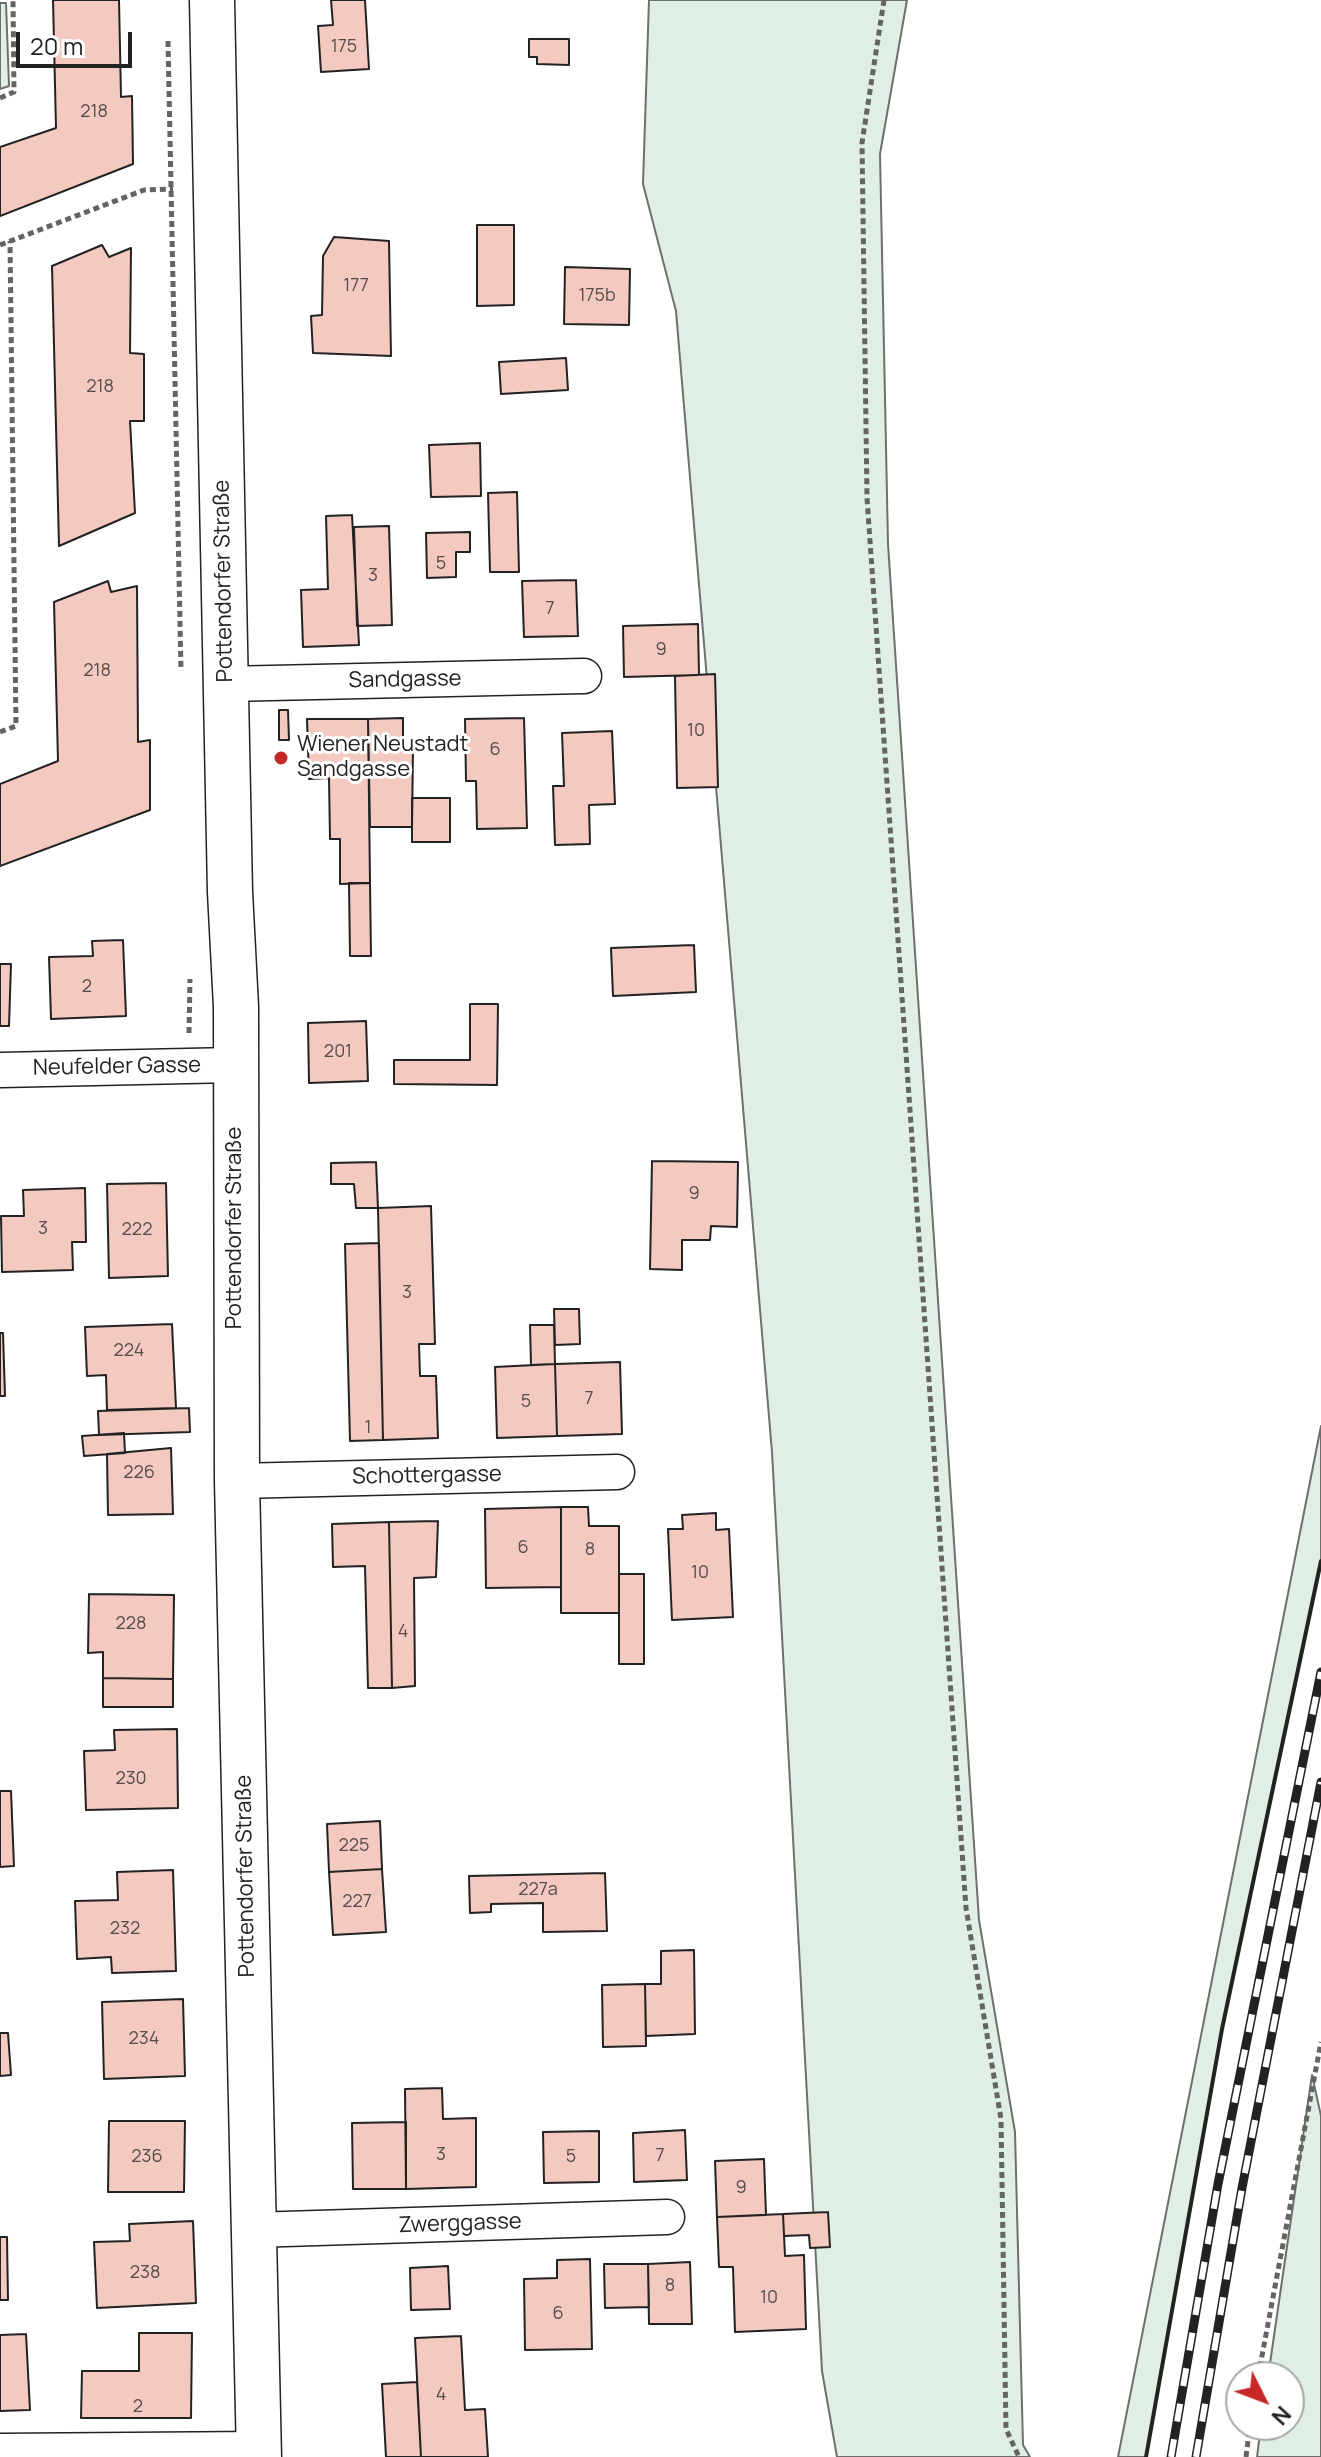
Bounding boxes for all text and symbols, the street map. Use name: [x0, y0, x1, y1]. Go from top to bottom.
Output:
scale bar: [20, 16, 136, 66]
text: 20 m: [30, 29, 83, 62]
house number: 175: [331, 36, 357, 58]
house number: 218: [80, 101, 108, 123]
house number: 177: [343, 275, 369, 297]
house number: 175b: [578, 285, 616, 307]
house number: 218: [86, 376, 114, 398]
street label: Pottendorfer Straße: [209, 479, 239, 683]
house number: 5: [436, 553, 446, 575]
house number: 3: [368, 565, 378, 587]
house number: 7: [545, 598, 555, 620]
house number: 9: [655, 639, 667, 661]
house number: 218: [83, 660, 111, 682]
street label: Sandgasse: [348, 666, 462, 694]
house number: 10: [687, 720, 705, 742]
place label: Wiener Neustadt Sandgasse: [297, 732, 468, 784]
house number: 6: [489, 739, 501, 761]
marker: Wiener Neustadt Sandgasse: [272, 749, 290, 767]
house number: 2: [82, 976, 92, 998]
house number: 201: [324, 1041, 352, 1063]
street label: Neufelder Gasse: [33, 1052, 201, 1082]
street label: Pottendorfer Straße: [222, 1127, 248, 1329]
house number: 9: [688, 1183, 700, 1205]
house number: 3: [38, 1218, 48, 1240]
house number: 222: [122, 1219, 152, 1241]
house number: 3: [402, 1282, 412, 1304]
house number: 224: [114, 1340, 144, 1362]
house number: 7: [584, 1388, 594, 1410]
house number: 5: [521, 1391, 531, 1413]
house number: 1: [364, 1417, 372, 1439]
street label: Schottergasse: [352, 1461, 502, 1491]
house number: 226: [123, 1462, 155, 1484]
house number: 6: [517, 1537, 529, 1559]
house number: 8: [585, 1539, 595, 1561]
house number: 10: [691, 1562, 709, 1584]
house number: 228: [116, 1613, 146, 1635]
house number: 4: [398, 1621, 408, 1643]
house number: 230: [115, 1768, 147, 1790]
street label: Pottendorfer Straße: [231, 1774, 261, 1978]
house number: 225: [339, 1835, 369, 1857]
house number: 227a: [518, 1879, 558, 1901]
house number: 227: [342, 1891, 372, 1913]
house number: 232: [110, 1918, 140, 1940]
house number: 234: [129, 2028, 159, 2050]
house number: 3: [436, 2144, 446, 2166]
house number: 7: [655, 2145, 665, 2167]
house number: 236: [131, 2146, 163, 2168]
house number: 5: [566, 2146, 576, 2168]
house number: 9: [735, 2177, 747, 2199]
street label: Zwerggasse: [398, 2209, 522, 2239]
house number: 238: [130, 2262, 160, 2284]
house number: 8: [665, 2275, 675, 2297]
house number: 10: [760, 2287, 778, 2309]
house number: 6: [552, 2303, 564, 2325]
north arrow: [1225, 2361, 1305, 2441]
house number: 4: [436, 2384, 446, 2406]
house number: 2: [133, 2396, 143, 2418]
text: N: [1265, 2400, 1298, 2432]

